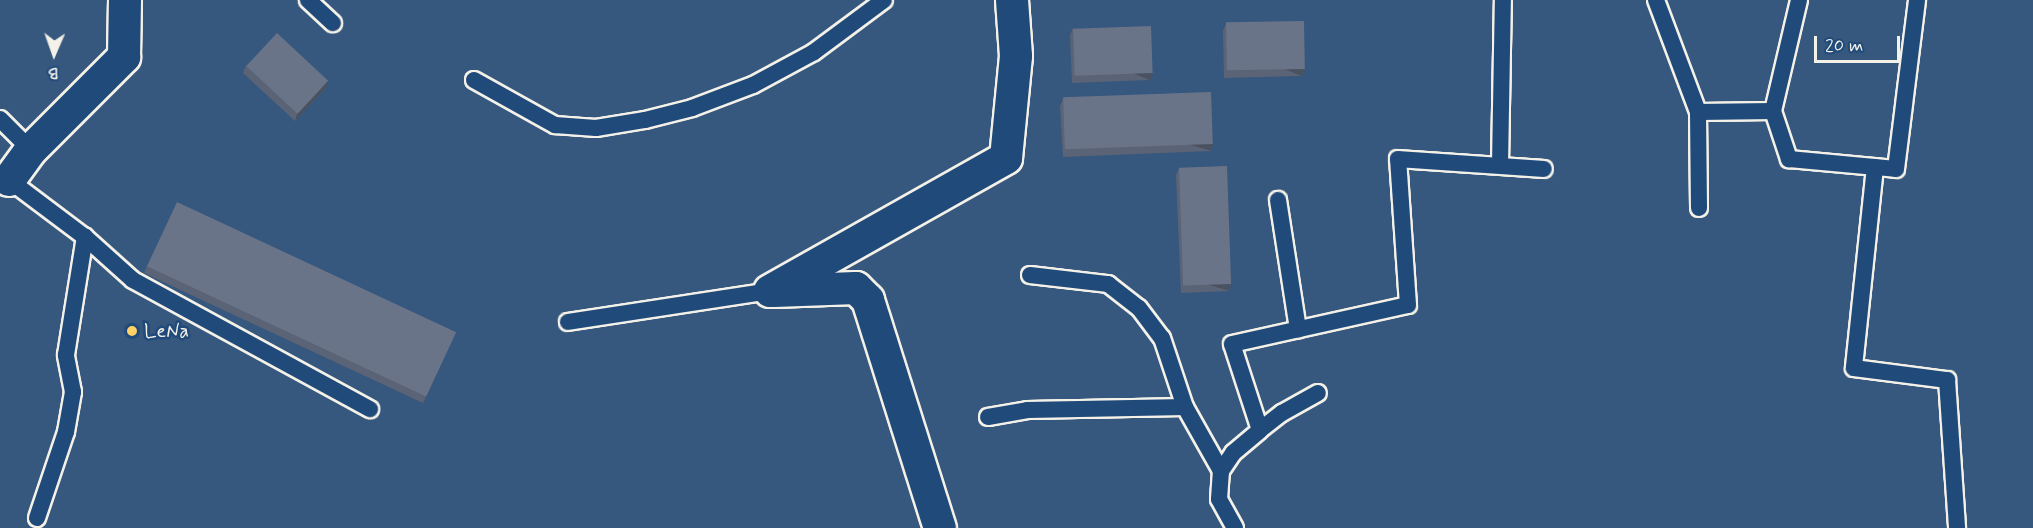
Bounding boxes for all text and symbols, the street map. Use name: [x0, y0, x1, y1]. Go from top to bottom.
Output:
north arrow: [24, 24, 84, 84]
scale bar: [1817, 24, 1902, 62]
text: 20 m: [1825, 34, 1863, 58]
text: B: [48, 62, 59, 83]
place label: LeNa: [144, 319, 189, 343]
marker: LeNa: [125, 324, 139, 338]

